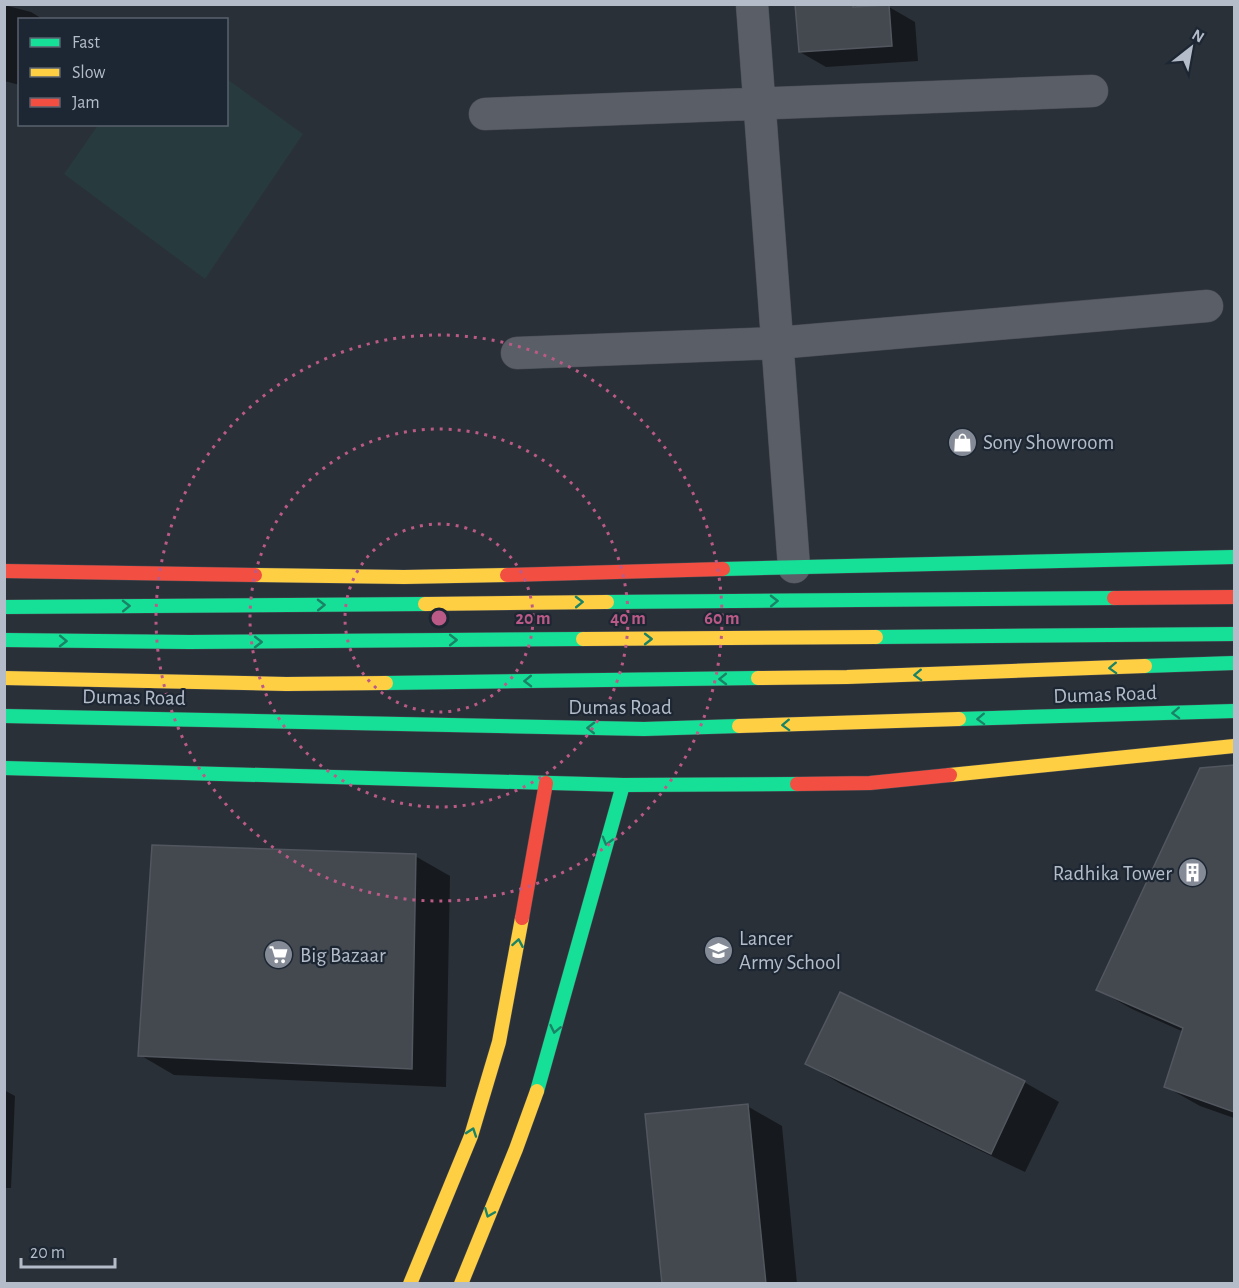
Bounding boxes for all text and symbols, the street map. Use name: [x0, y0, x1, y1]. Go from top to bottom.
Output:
legend: [18, 18, 228, 126]
north arrow: [1161, 18, 1221, 78]
text: N: [1189, 26, 1207, 46]
text: Fast: [72, 34, 100, 52]
text: Slow: [72, 64, 105, 82]
text: Jam: [72, 94, 100, 112]
shop icon: Sony Showroom: [946, 426, 978, 458]
place label: Sony Showroom: [983, 432, 1114, 453]
one-way arrow: [769, 595, 778, 607]
one-way arrow: [574, 596, 583, 609]
one-way arrow: [316, 599, 325, 611]
one-way arrow: [121, 600, 130, 613]
centre of rings: [429, 608, 449, 628]
text: 20 m: [515, 610, 551, 628]
text: 40 m: [610, 610, 646, 628]
text: 60 m: [704, 610, 740, 628]
one-way arrow: [643, 633, 652, 645]
one-way arrow: [448, 634, 457, 646]
one-way arrow: [58, 635, 67, 647]
one-way arrow: [253, 636, 262, 648]
one-way arrow: [1109, 661, 1118, 674]
one-way arrow: [914, 668, 923, 681]
one-way arrow: [719, 673, 728, 685]
one-way arrow: [524, 675, 533, 687]
street label: Dumas Road: [1053, 682, 1157, 707]
street label: Dumas Road: [82, 686, 186, 709]
street label: Dumas Road: [568, 697, 672, 718]
one-way arrow: [1172, 706, 1181, 719]
one-way arrow: [977, 712, 986, 725]
one-way arrow: [782, 718, 791, 731]
one-way arrow: [587, 722, 596, 734]
one-way arrow: [602, 836, 614, 846]
building icon: Radhika Tower: [1177, 857, 1209, 889]
place label: Radhika Tower: [1053, 863, 1172, 884]
place label: Lancer Army School: [739, 928, 841, 973]
school or university icon: Lancer Army School: [702, 934, 734, 966]
one-way arrow: [511, 938, 524, 948]
supermarket icon: Big Bazaar: [263, 939, 295, 971]
place label: Big Bazaar: [300, 945, 386, 966]
one-way arrow: [549, 1024, 562, 1034]
one-way arrow: [465, 1127, 477, 1138]
one-way arrow: [484, 1206, 496, 1217]
scale bar: [21, 1231, 116, 1269]
text: 20 m: [30, 1244, 65, 1262]

